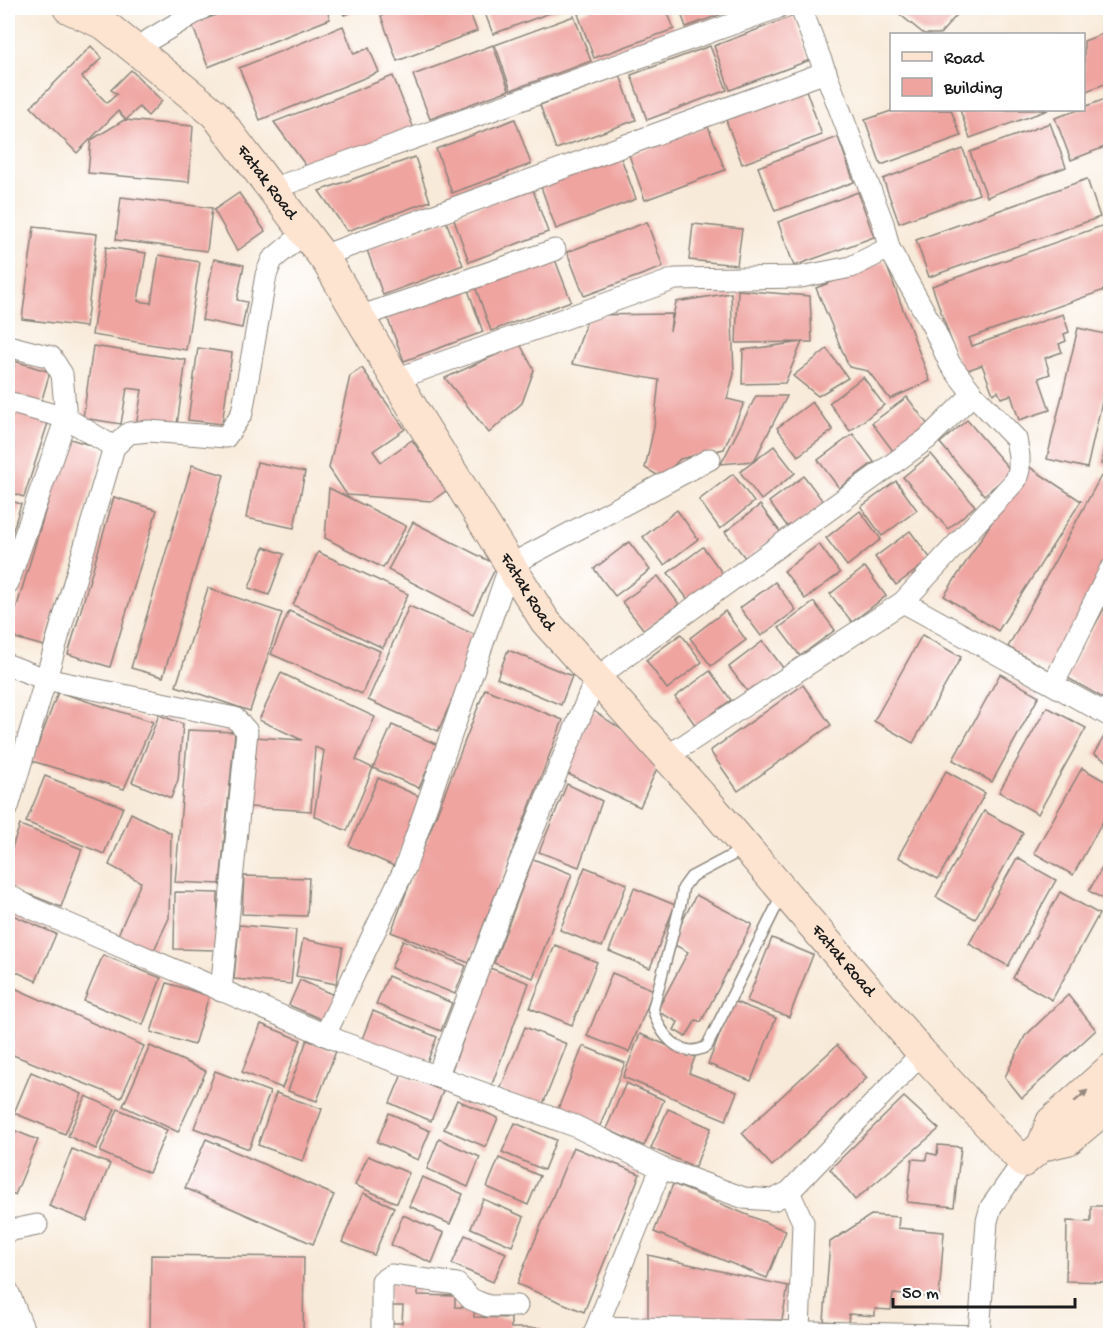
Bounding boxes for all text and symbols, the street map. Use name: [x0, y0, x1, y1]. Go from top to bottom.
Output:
legend: [890, 33, 1085, 111]
text: Road: [944, 49, 985, 70]
text: Building: [943, 79, 1003, 100]
street label: Fatak Road: [231, 140, 303, 225]
street label: Fatak Road: [494, 548, 561, 637]
street label: Fatak Road: [806, 920, 881, 1002]
one-way arrow: [1073, 1089, 1088, 1103]
scale bar: [893, 1271, 1074, 1309]
text: 50 m: [902, 1284, 939, 1305]

